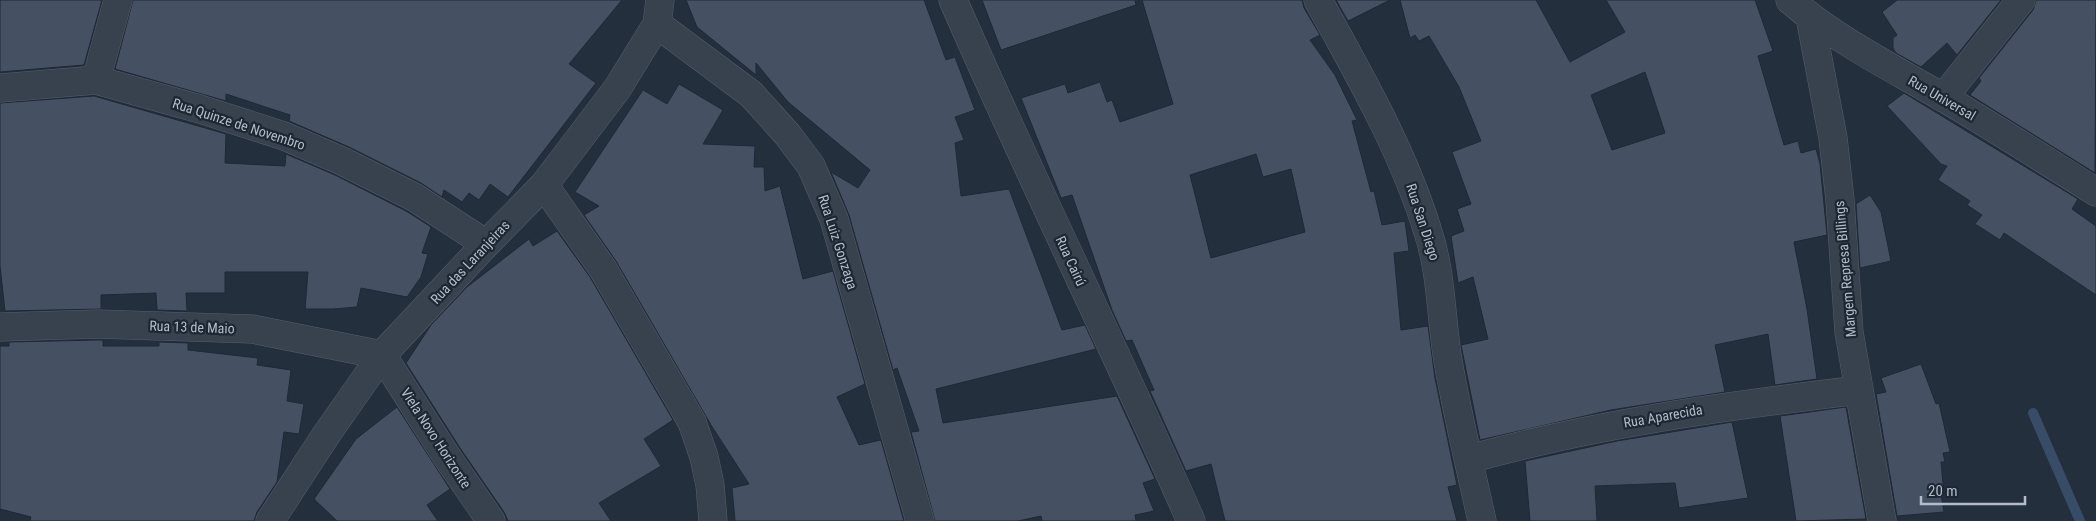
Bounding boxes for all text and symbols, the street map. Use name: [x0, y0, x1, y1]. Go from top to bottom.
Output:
street label: Rua Universal: [1906, 72, 1978, 124]
street label: Rua Quinze de Novembro: [171, 95, 307, 153]
street label: Rua San Diego: [1403, 182, 1443, 262]
street label: Rua Luiz Gonzaga: [815, 193, 861, 291]
street label: Margem Represa Billings: [1831, 200, 1859, 338]
street label: Rua das Laranjeiras: [427, 217, 513, 307]
street label: Rua Cairú: [1053, 234, 1089, 288]
street label: Rua 13 de Maio: [149, 318, 235, 336]
street label: Viela Novo Horizonte: [398, 385, 475, 491]
street label: Rua Aparecida: [1622, 401, 1704, 431]
scale bar: [1921, 474, 2025, 506]
text: 20 m: [1928, 482, 1958, 500]

